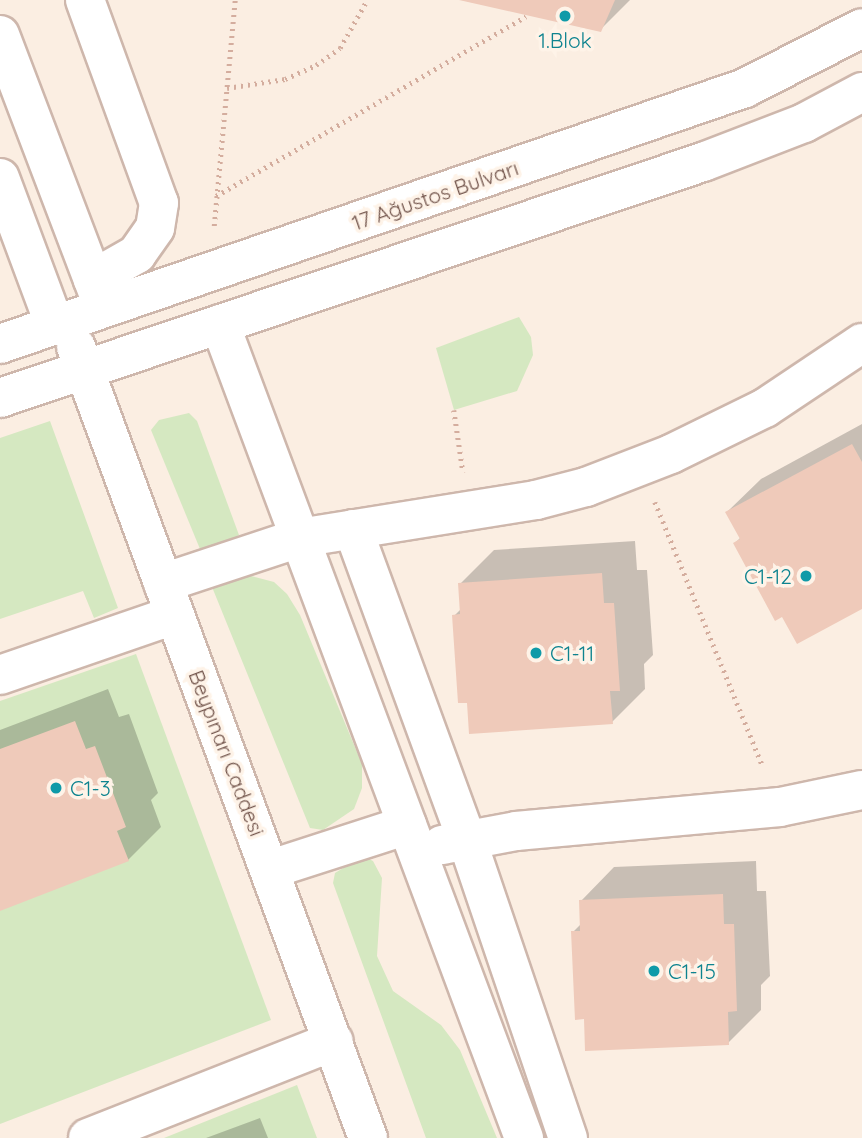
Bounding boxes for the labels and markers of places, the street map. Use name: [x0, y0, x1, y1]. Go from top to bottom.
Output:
marker: 1.Blok: [557, 8, 573, 24]
place label: 1.Blok: [538, 27, 592, 53]
place label: C1-12: [744, 563, 792, 589]
marker: C1-12: [798, 568, 814, 584]
place label: C1-11: [550, 640, 594, 666]
marker: C1-11: [528, 645, 544, 661]
place label: C1-3: [70, 775, 111, 801]
marker: C1-3: [48, 780, 64, 796]
place label: C1-15: [668, 958, 716, 984]
marker: C1-15: [646, 963, 662, 979]

